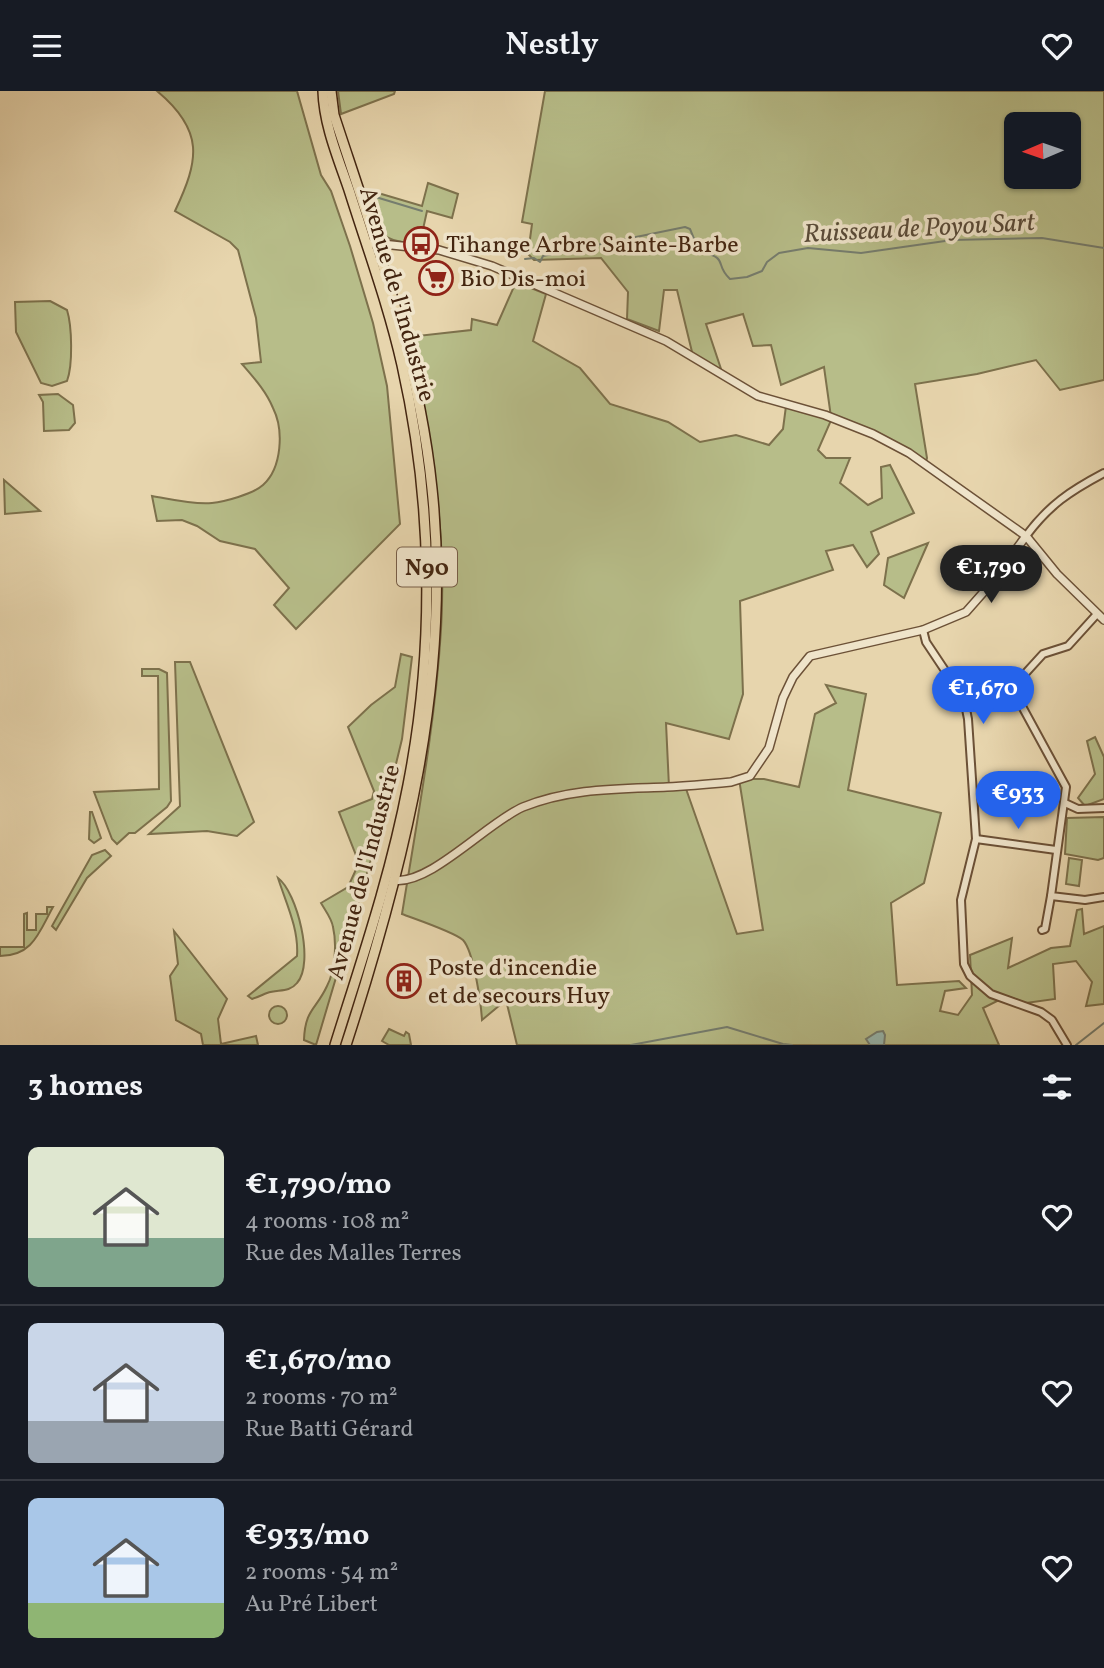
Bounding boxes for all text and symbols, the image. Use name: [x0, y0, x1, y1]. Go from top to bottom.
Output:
text: Nestly: [505, 24, 599, 68]
icon: menu: [28, 27, 66, 65]
icon: heart: [1038, 27, 1076, 65]
north arrow: [1004, 112, 1082, 189]
map controls: [1004, 112, 1081, 189]
street label: Avenue de l'Industrie: [349, 183, 443, 406]
water label: Ruisseau de Poyou Sart: [803, 205, 1036, 253]
bus stop icon: Tihange Arbre Sainte-Barbe: [402, 225, 440, 263]
place label: Tihange Arbre Sainte-Barbe: [446, 229, 739, 263]
supermarket icon: Bio Dis-moi: [417, 259, 455, 297]
place label: Bio Dis-moi: [460, 263, 586, 297]
pin: €1,790: [934, 545, 1048, 605]
road number: N90: [397, 547, 457, 587]
text: €1,790: [956, 552, 1026, 584]
pin: €1,670: [926, 667, 1040, 726]
text: €1,670: [948, 673, 1018, 705]
street label: Avenue de l'Industrie: [320, 761, 410, 984]
pin: €933: [977, 771, 1059, 831]
text: €933: [992, 778, 1044, 810]
place label: Poste d'incendie et de secours Huy: [428, 952, 610, 1014]
building icon: Poste d'incendie et de secours Huy: [385, 962, 423, 1000]
text: 3 homes: [28, 1066, 143, 1108]
icon: filters: [1038, 1068, 1076, 1106]
text: €1,790/mo: [245, 1164, 391, 1206]
icon: home: [84, 1175, 168, 1259]
icon: heart: [1038, 1198, 1076, 1236]
text: 4 rooms · 108 m²: [245, 1206, 409, 1238]
text: Rue des Malles Terres: [245, 1238, 462, 1270]
text: €1,670/mo: [245, 1340, 392, 1382]
icon: home: [84, 1351, 168, 1435]
icon: heart: [1038, 1374, 1076, 1412]
text: 2 rooms · 70 m²: [245, 1382, 398, 1414]
text: Rue Batti Gérard: [245, 1414, 414, 1446]
text: €933/mo: [245, 1515, 369, 1557]
icon: home: [84, 1526, 168, 1610]
icon: heart: [1038, 1549, 1076, 1587]
text: 2 rooms · 54 m²: [245, 1557, 398, 1589]
text: Au Pré Libert: [245, 1589, 378, 1621]

